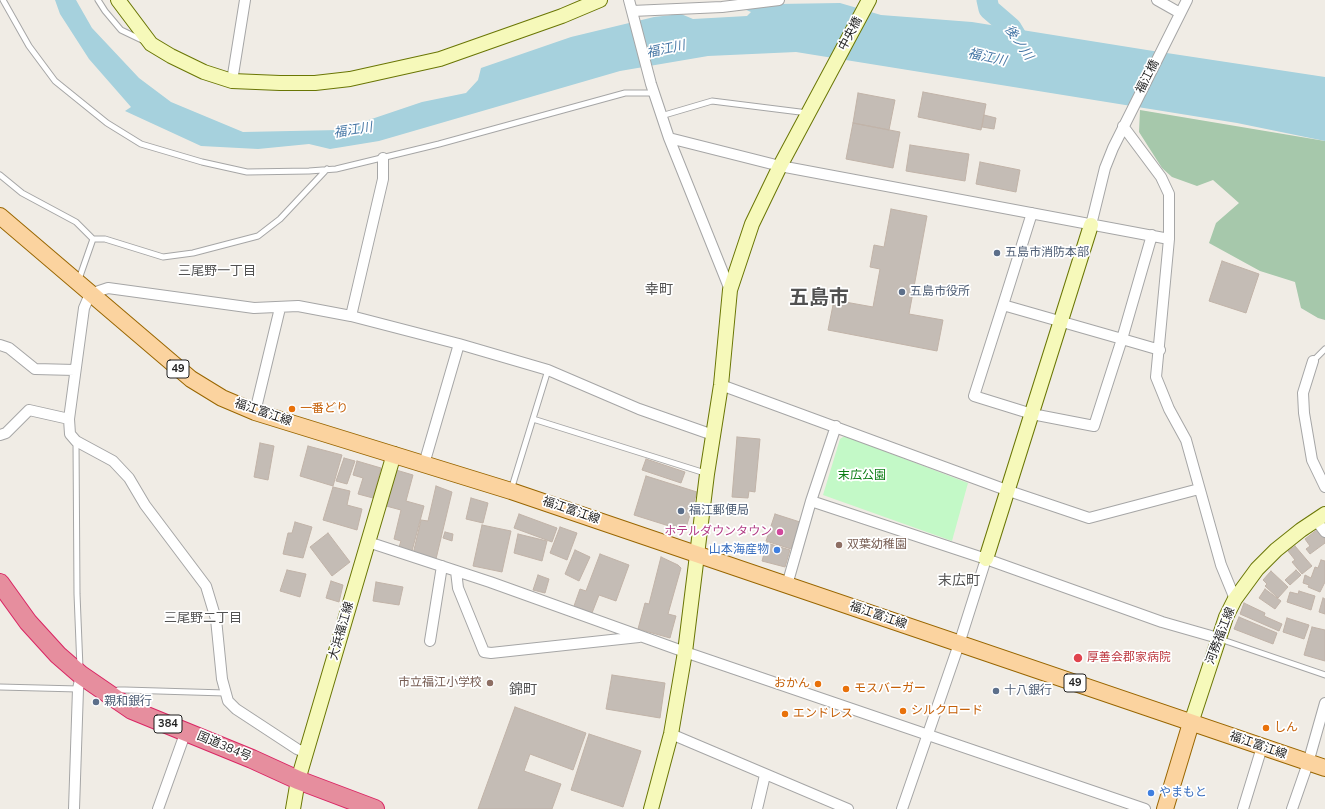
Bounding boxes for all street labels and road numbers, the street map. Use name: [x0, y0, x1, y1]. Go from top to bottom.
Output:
street label: 中央橋: [836, 15, 866, 53]
street label: 福江橋: [1133, 58, 1163, 96]
road number: 49: [167, 360, 189, 378]
street label: 福江富江線: [232, 396, 294, 430]
street label: 福江富江線: [540, 494, 602, 528]
street label: 福江富江線: [847, 599, 909, 633]
street label: 大浜福江線: [327, 600, 357, 662]
street label: 河務福江線: [1204, 605, 1238, 667]
road number: 49: [1064, 674, 1086, 692]
road number: 384: [154, 715, 182, 733]
street label: 国道384号: [195, 729, 253, 765]
street label: 福江富江線: [1227, 729, 1289, 763]

